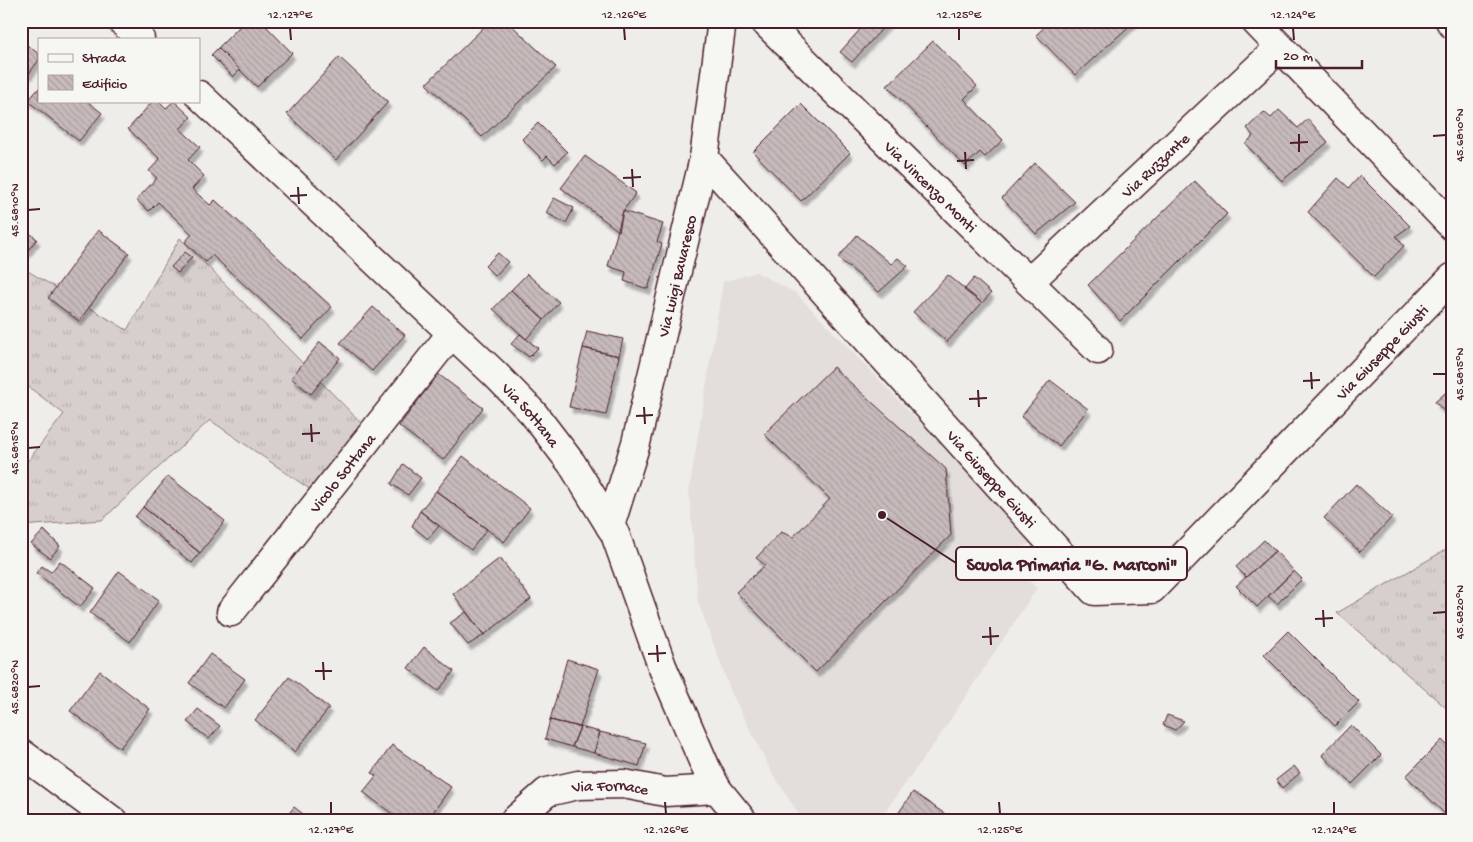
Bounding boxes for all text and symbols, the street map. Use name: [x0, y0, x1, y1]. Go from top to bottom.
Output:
text: 12.127°E: [267, 9, 313, 23]
text: 12.126°E: [601, 9, 647, 23]
text: 12.125°E: [936, 9, 982, 23]
text: 12.124°E: [1270, 9, 1315, 23]
legend: [38, 38, 200, 102]
scale bar: [1276, 38, 1362, 70]
text: 20 m: [1283, 48, 1313, 66]
text: Strada: [82, 50, 127, 68]
text: Edificio: [82, 76, 128, 94]
text: 45.6810°N: [1454, 108, 1468, 162]
street label: Via Ruzzante: [1118, 130, 1196, 204]
street label: Via Vincenzo Monti: [878, 138, 979, 238]
text: 45.6810°N: [9, 183, 23, 237]
street label: Via Luigi Bavaresco: [655, 214, 703, 340]
street label: Via Giuseppe Giusti: [1333, 302, 1434, 406]
text: 45.6815°N: [1454, 347, 1468, 400]
street label: Via Sottana: [495, 380, 562, 453]
text: 45.6815°N: [9, 421, 23, 474]
street label: Via Giuseppe Giusti: [940, 427, 1039, 533]
street label: Vicolo Sottana: [306, 430, 382, 519]
callout: Scuola Primaria "G. Marconi": [956, 547, 1187, 580]
text: Scuola Primaria "G. Marconi": [967, 556, 1177, 577]
text: 45.6820°N: [1454, 585, 1468, 639]
text: 45.6820°N: [9, 660, 23, 714]
street label: Via Fornace: [569, 778, 650, 802]
text: 12.127°E: [308, 824, 354, 838]
text: 12.126°E: [643, 824, 689, 838]
text: 12.125°E: [977, 824, 1023, 838]
text: 12.124°E: [1311, 824, 1356, 838]

